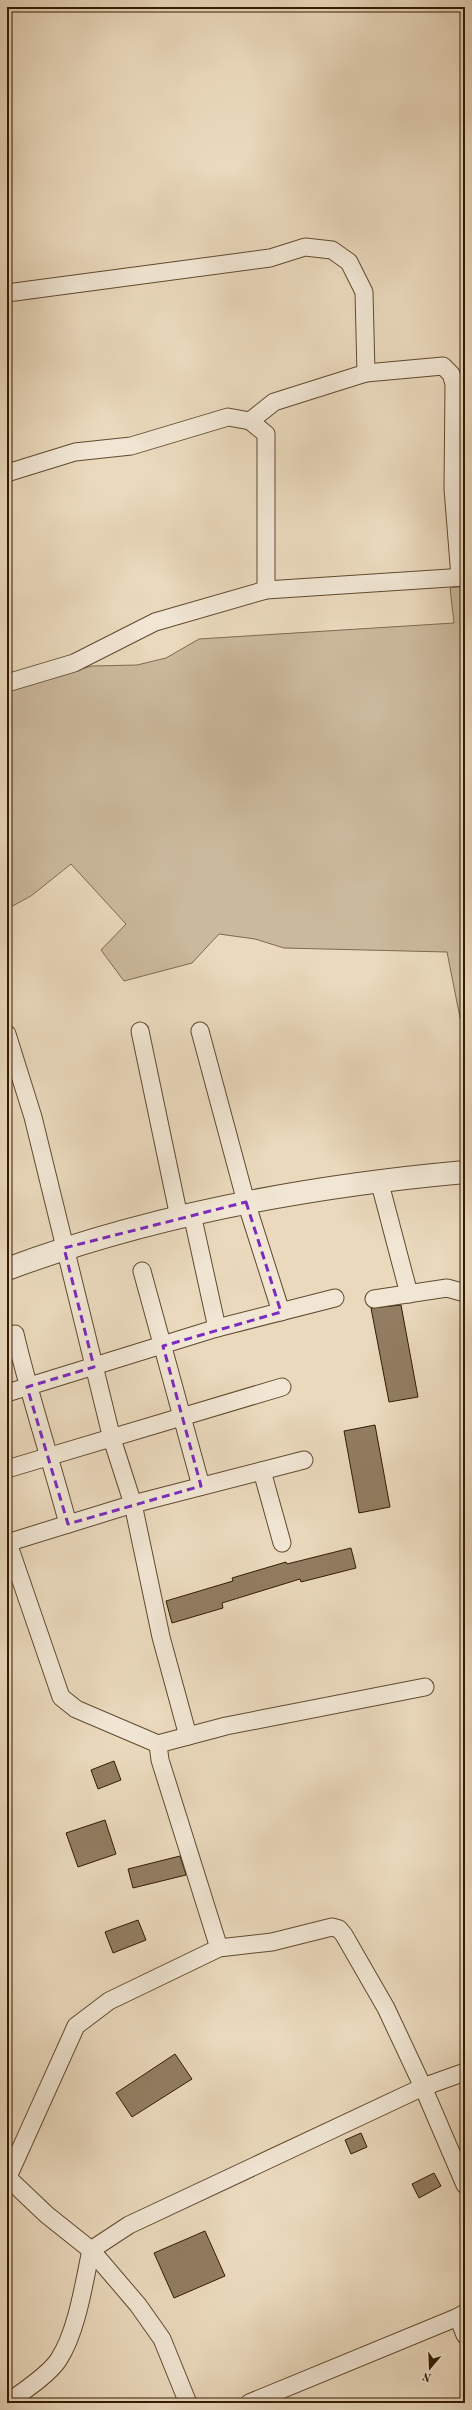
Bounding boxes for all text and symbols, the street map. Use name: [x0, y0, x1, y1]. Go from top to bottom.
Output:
north arrow: [410, 2348, 450, 2388]
text: N: [421, 2369, 433, 2383]

